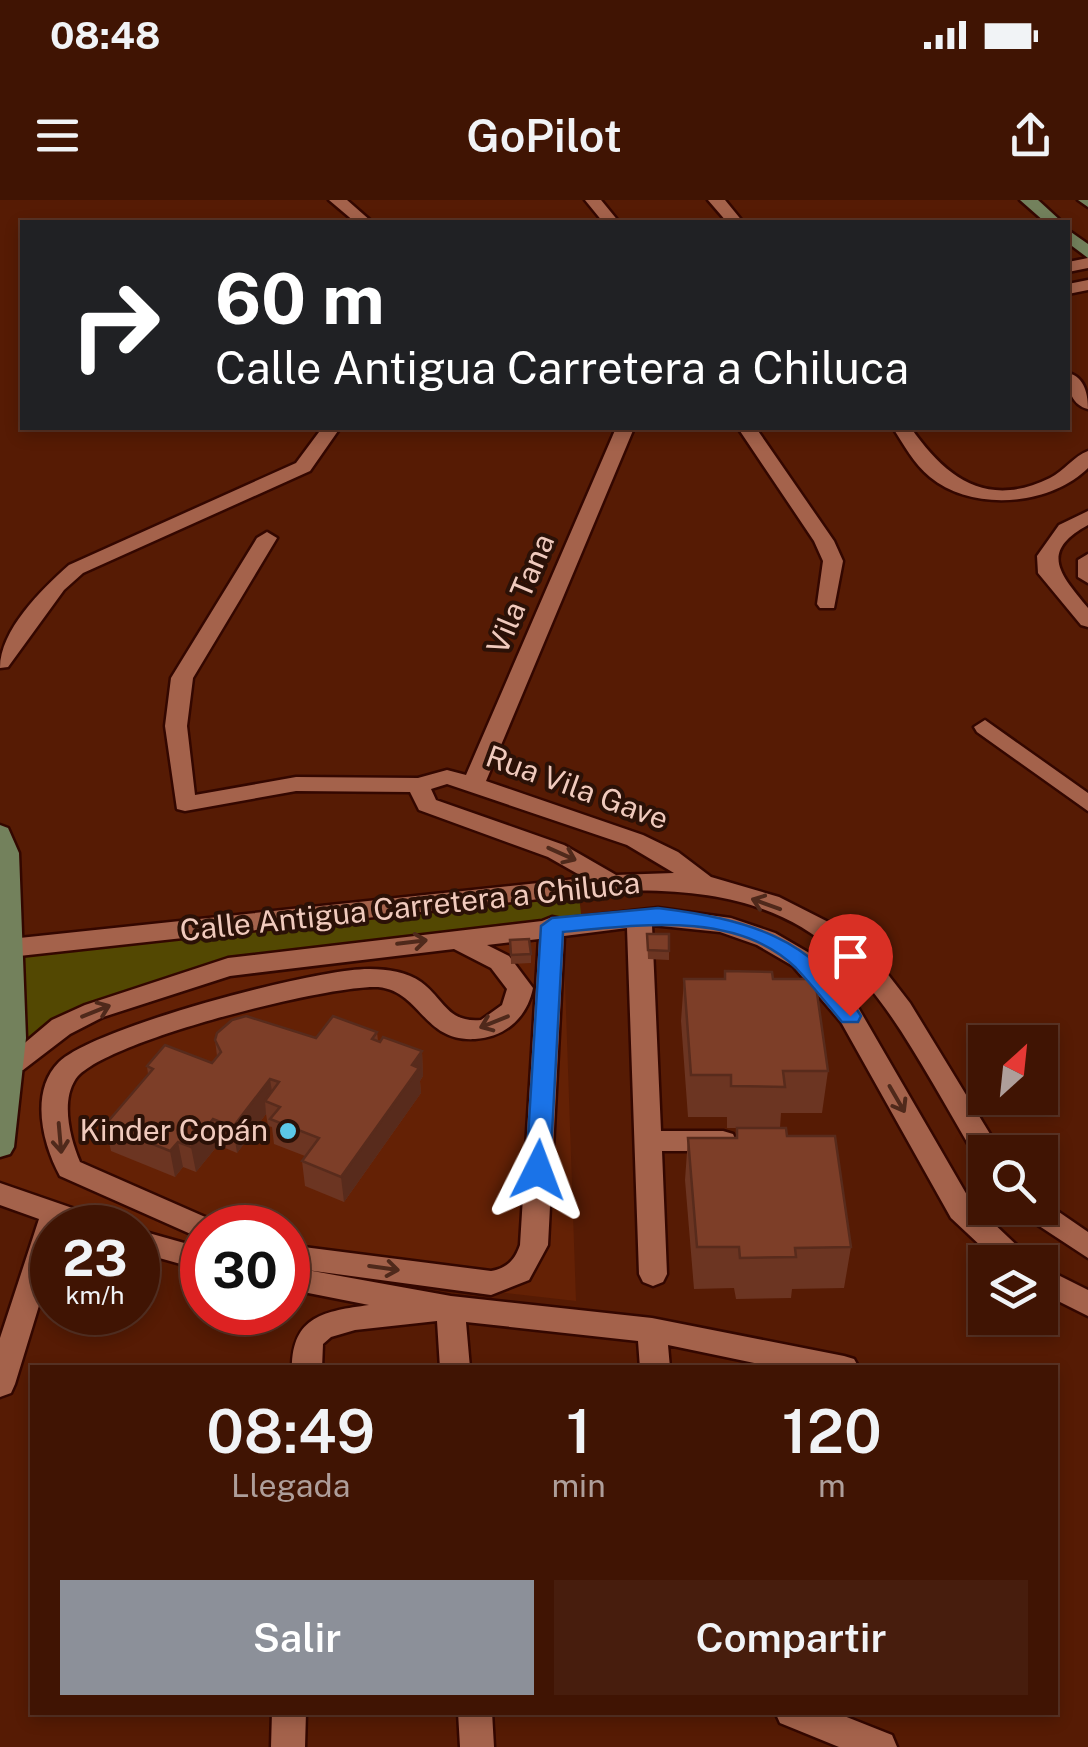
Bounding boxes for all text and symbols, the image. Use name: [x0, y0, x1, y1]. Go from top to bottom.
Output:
text: 08:48: [50, 13, 160, 58]
icon: menu: [30, 108, 85, 163]
icon: share: [1003, 108, 1058, 163]
text: GoPilot: [466, 109, 622, 162]
text: 60 m: [215, 257, 385, 340]
icon: right: [50, 260, 180, 390]
text: Calle Antigua Carretera a Chiluca: [215, 341, 909, 394]
street label: Vila Tana: [479, 528, 561, 659]
street label: Rua Vila Gave: [481, 737, 673, 837]
one-way arrow: [546, 846, 577, 864]
street label: Calle Antigua Carretera a Chiluca: [178, 864, 642, 948]
one-way arrow: [752, 894, 783, 912]
pin: [808, 914, 893, 1017]
icon: arrive: [823, 929, 878, 984]
one-way arrow: [395, 932, 428, 951]
one-way arrow: [80, 1001, 111, 1019]
one-way arrow: [479, 1014, 510, 1032]
north arrow: [968, 1025, 1058, 1115]
map controls: [968, 1025, 1058, 1335]
one-way arrow: [888, 1084, 908, 1114]
place label: Kinder Copán: [80, 1112, 268, 1148]
position arrow: [486, 1118, 590, 1222]
marker: Kinder Copán: [277, 1120, 299, 1142]
one-way arrow: [50, 1122, 69, 1154]
button: search: [968, 1135, 1058, 1225]
speed limit sign: 30: [180, 1205, 310, 1335]
text: 23: [62, 1228, 128, 1287]
button: layers: [968, 1245, 1058, 1335]
one-way arrow: [367, 1260, 400, 1278]
text: km/h: [66, 1280, 124, 1310]
text: 08:49: [206, 1396, 375, 1467]
text: 1: [566, 1396, 591, 1467]
text: 120: [782, 1396, 882, 1467]
text: Llegada: [231, 1467, 350, 1504]
text: min: [551, 1467, 606, 1504]
text: m: [818, 1467, 846, 1504]
button: Salir: [60, 1580, 534, 1695]
button: Compartir: [554, 1580, 1028, 1695]

